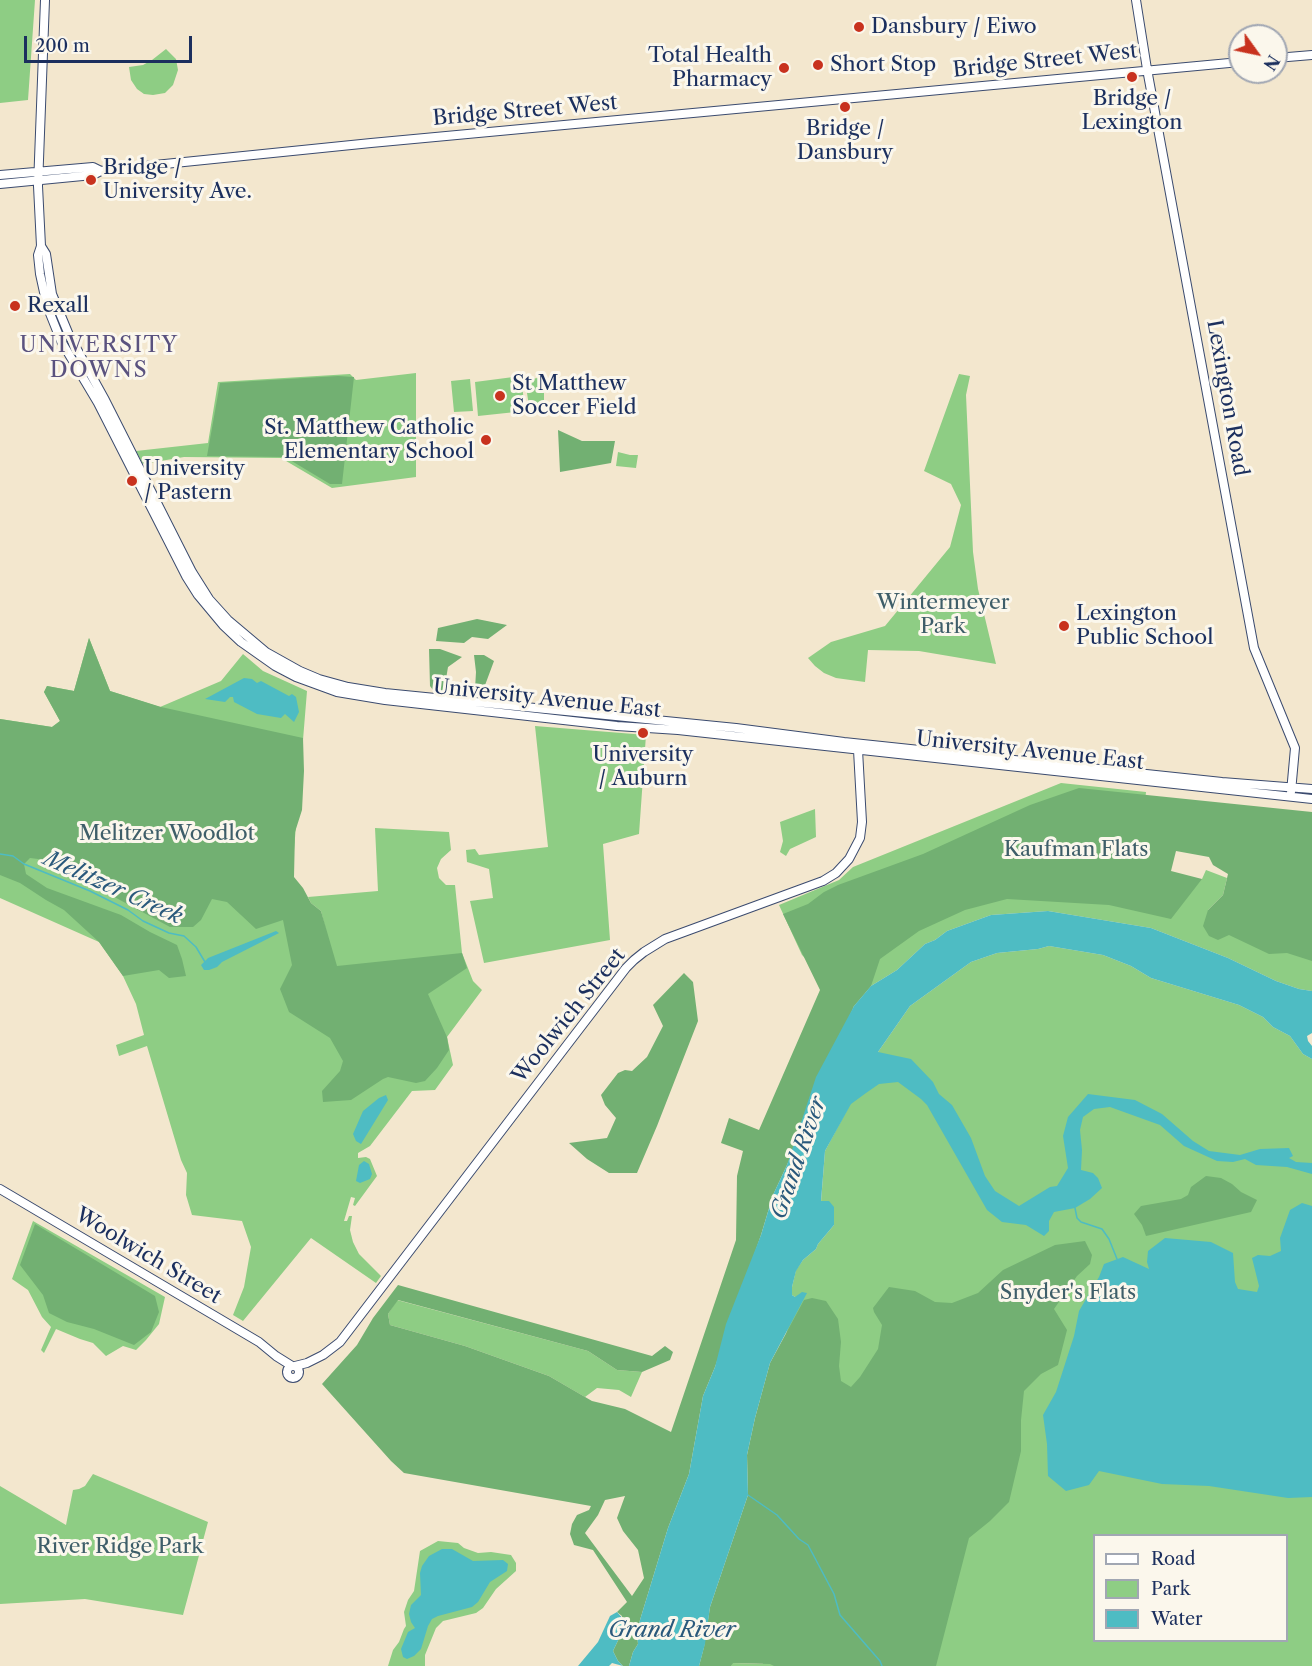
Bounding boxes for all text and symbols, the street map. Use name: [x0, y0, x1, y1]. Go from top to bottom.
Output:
place label: Dansbury / Eiwo: [871, 14, 1037, 40]
marker: Dansbury / Eiwo: [852, 20, 866, 34]
scale bar: [27, 24, 195, 62]
north arrow: [1228, 24, 1288, 84]
text: 200 m: [35, 35, 90, 57]
street label: Bridge Street West: [951, 39, 1139, 83]
place label: Total Health Pharmacy: [648, 43, 772, 93]
text: N: [1259, 51, 1284, 74]
place label: Short Stop: [830, 52, 936, 78]
marker: Short Stop: [811, 58, 825, 72]
marker: Total Health Pharmacy: [777, 61, 791, 75]
marker: Bridge / Lexington: [1125, 70, 1139, 84]
place label: Bridge / Lexington: [1082, 86, 1182, 136]
street label: Bridge Street West: [432, 90, 618, 132]
marker: Bridge / Dansbury: [838, 100, 852, 114]
place label: Bridge / Dansbury: [797, 116, 893, 166]
place label: Bridge / University Ave.: [103, 155, 252, 205]
marker: Bridge / University Ave.: [84, 173, 98, 187]
place label: Rexall: [27, 293, 89, 319]
marker: Rexall: [8, 299, 22, 313]
street label: Lexington Road: [1201, 318, 1253, 478]
district label: UNIVERSITY DOWNS: [19, 333, 179, 384]
place label: St Matthew Soccer Field: [512, 371, 636, 421]
marker: St Matthew Soccer Field: [493, 389, 507, 403]
place label: St. Matthew Catholic Elementary School: [264, 415, 474, 465]
marker: St. Matthew Catholic Elementary School: [479, 433, 493, 447]
place label: University / Pastern: [144, 456, 245, 506]
marker: University / Pastern: [125, 474, 139, 488]
park label: Wintermeyer Park: [876, 590, 1010, 640]
place label: Lexington Public School: [1076, 601, 1213, 651]
marker: Lexington Public School: [1057, 619, 1071, 633]
street label: University Avenue East: [432, 675, 662, 723]
marker: University / Auburn: [636, 726, 650, 740]
street label: University Avenue East: [915, 727, 1145, 775]
place label: University / Auburn: [592, 742, 694, 792]
park label: Melitzer Woodlot: [79, 821, 255, 847]
park label: Kaufman Flats: [1004, 837, 1148, 863]
water label: Melitzer Creek: [40, 846, 186, 930]
street label: Woolwich Street: [507, 944, 631, 1088]
water label: Grand River: [766, 1093, 832, 1223]
street label: Woolwich Street: [70, 1202, 226, 1310]
park label: Snyder's Flats: [1000, 1280, 1136, 1306]
park label: River Ridge Park: [37, 1534, 203, 1560]
legend: [1093, 1534, 1288, 1642]
text: Road: [1151, 1548, 1196, 1570]
text: Park: [1151, 1578, 1190, 1600]
text: Water: [1151, 1608, 1203, 1630]
water label: Grand River: [608, 1618, 736, 1644]

